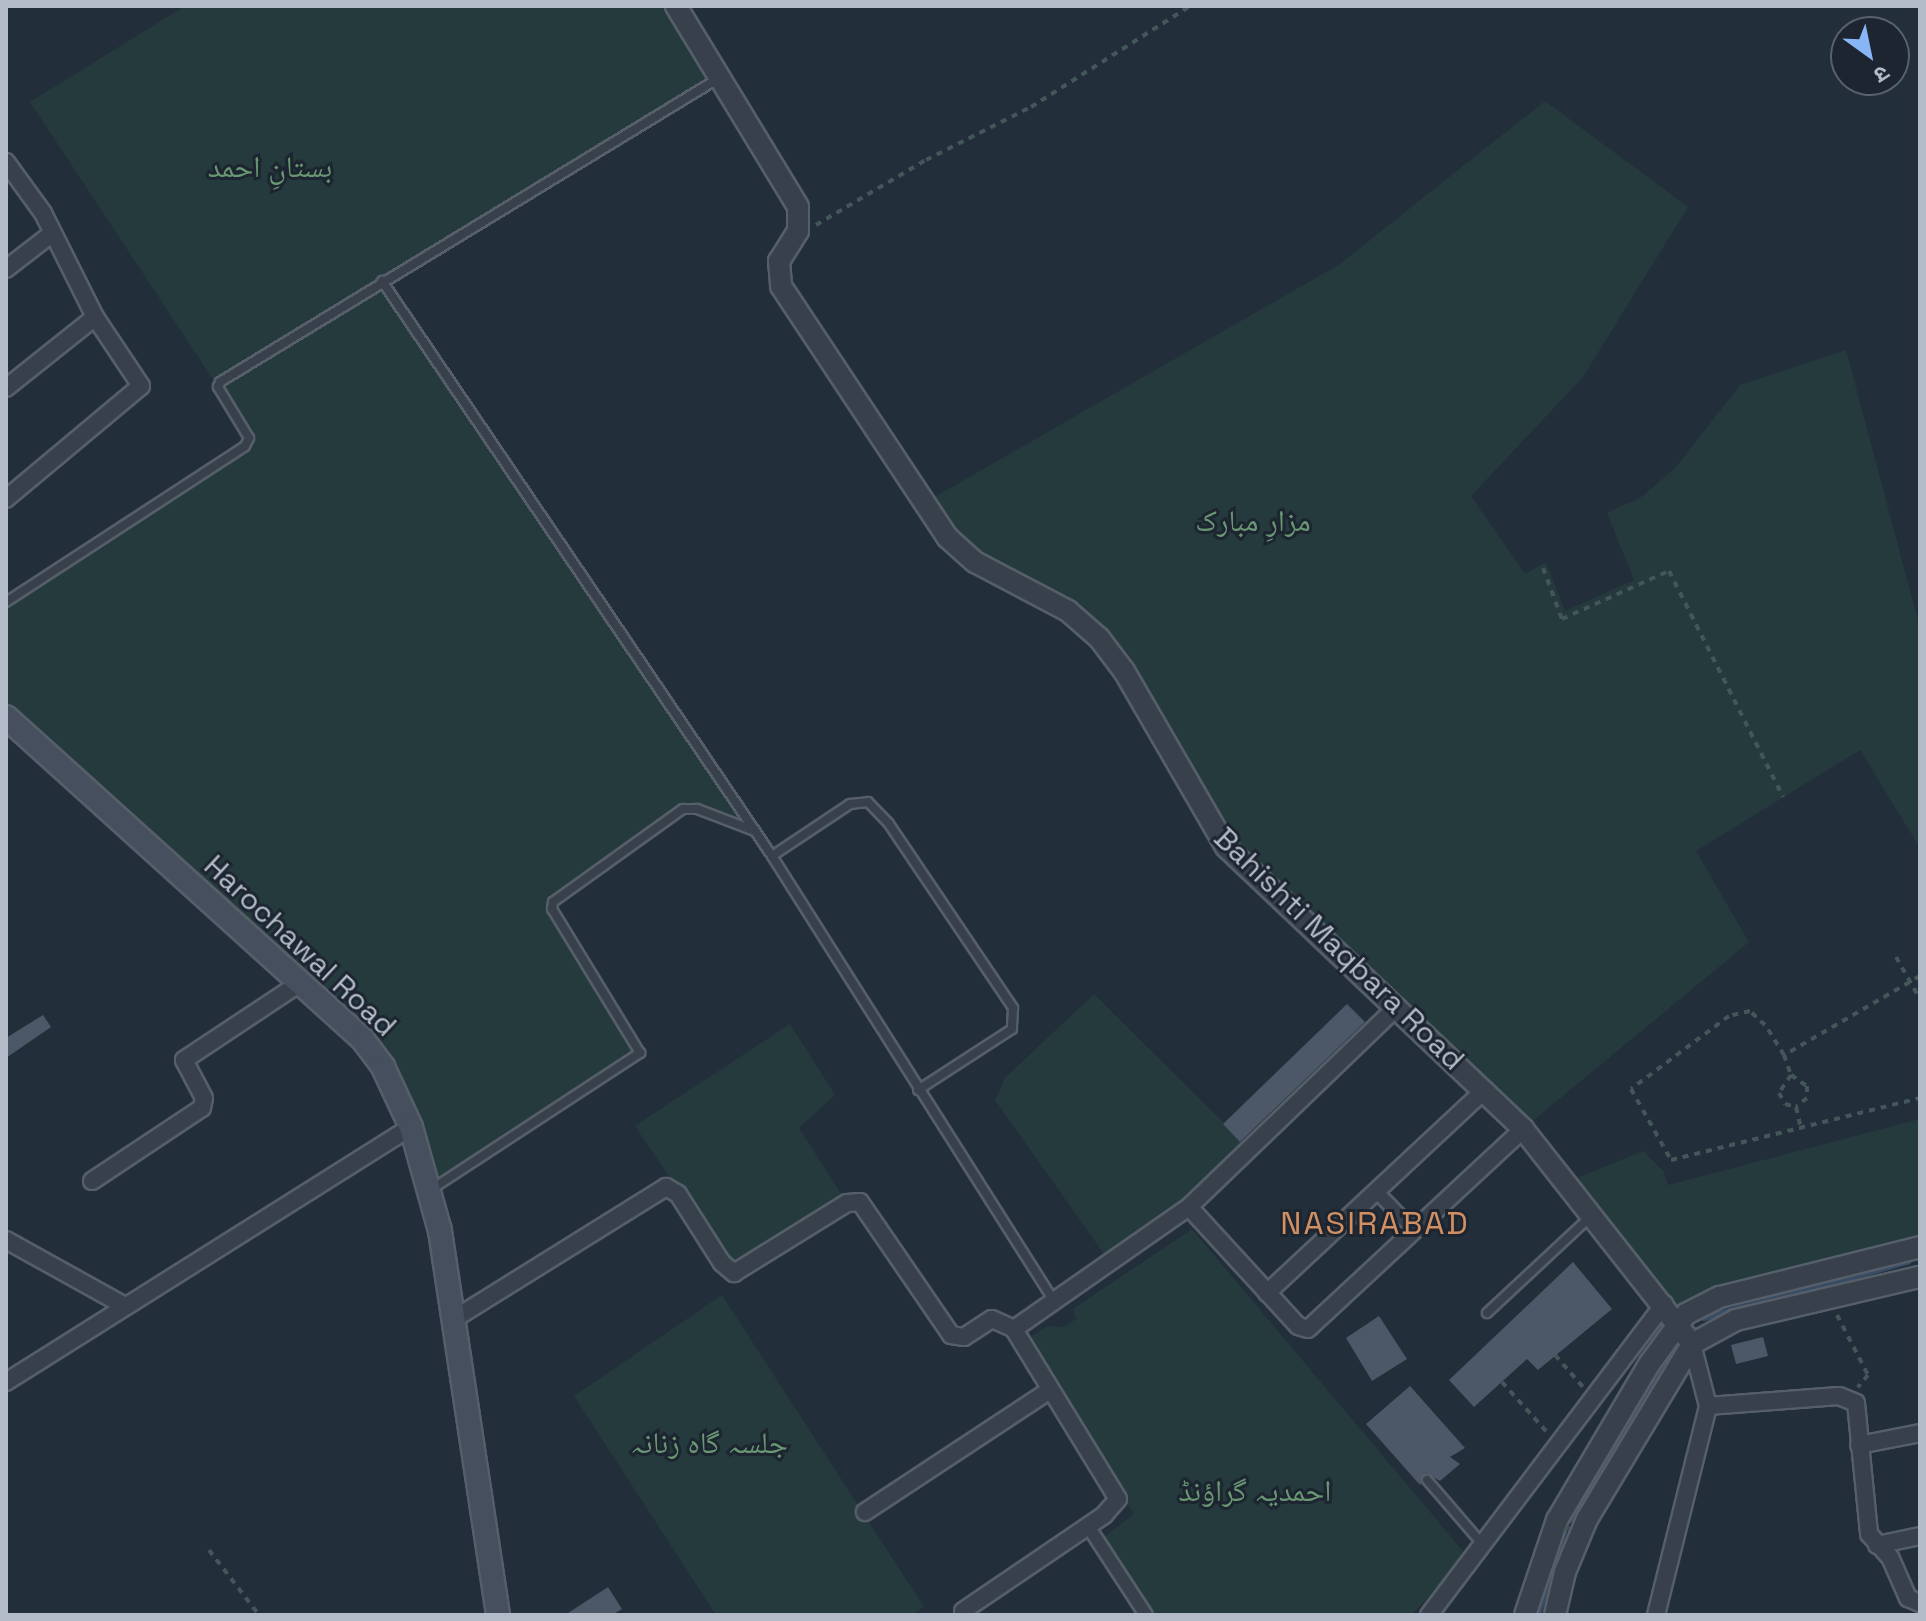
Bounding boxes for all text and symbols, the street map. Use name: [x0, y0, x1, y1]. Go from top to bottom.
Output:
north arrow: [1830, 16, 1910, 96]
text: उ: [1869, 59, 1895, 90]
park label: بستانِ احمد: [208, 149, 332, 185]
park label: مزارِ مبارک: [1195, 503, 1311, 539]
street label: Bahishti Maqbara Road: [1207, 820, 1471, 1078]
street label: Harochawal Road: [197, 848, 403, 1044]
district label: NASIRABAD: [1280, 1204, 1470, 1242]
park label: جلسہ گاہ زنانہ: [630, 1425, 788, 1461]
park label: احمدیہ گراؤنڈ: [1179, 1473, 1331, 1509]

